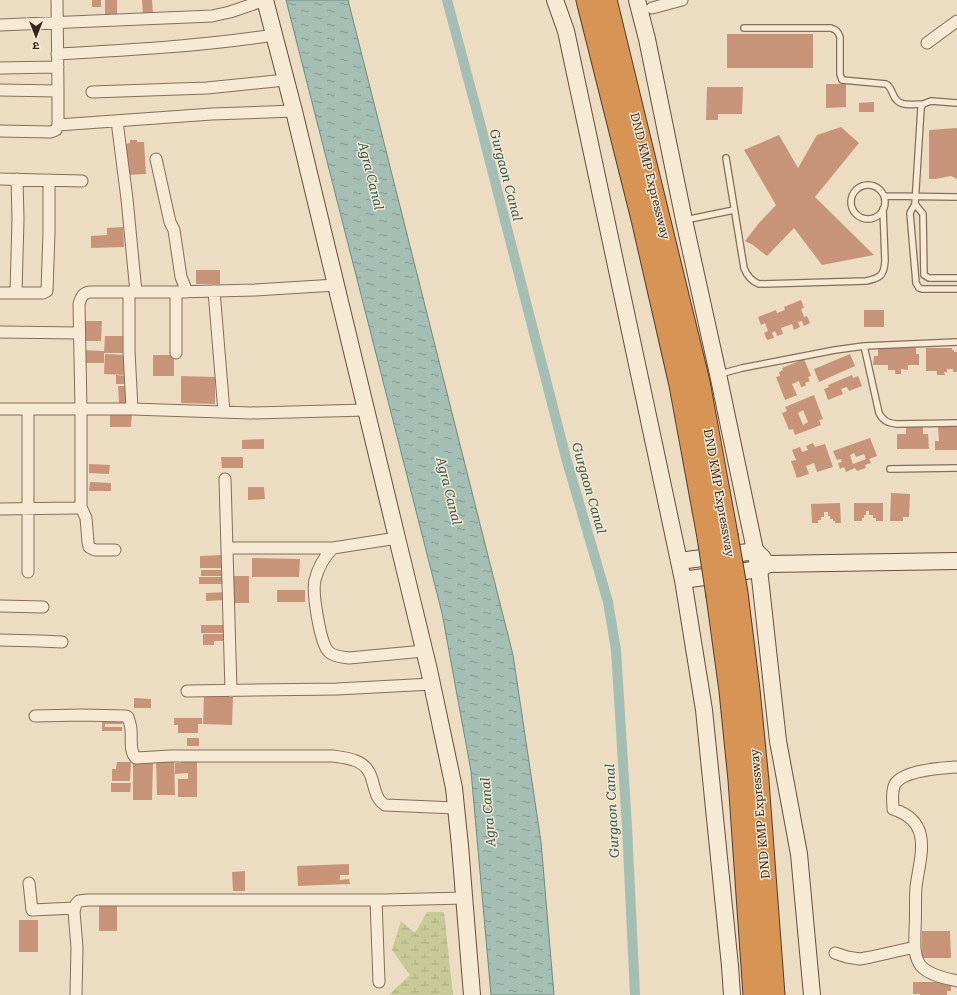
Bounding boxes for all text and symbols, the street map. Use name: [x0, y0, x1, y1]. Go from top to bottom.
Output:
north arrow: [16, 16, 56, 56]
text: उ: [32, 39, 39, 52]
street label: DND KMP Expressway: [627, 111, 673, 242]
water label: Gurgaon Canal: [487, 128, 525, 223]
water label: Agra Canal: [355, 140, 387, 212]
street label: DND KMP Expressway: [701, 428, 737, 559]
water label: Gurgaon Canal: [569, 441, 609, 535]
water label: Agra Canal: [433, 455, 465, 527]
street label: DND KMP Expressway: [747, 748, 773, 880]
water label: Gurgaon Canal: [602, 763, 622, 858]
water label: Agra Canal: [477, 777, 499, 848]

